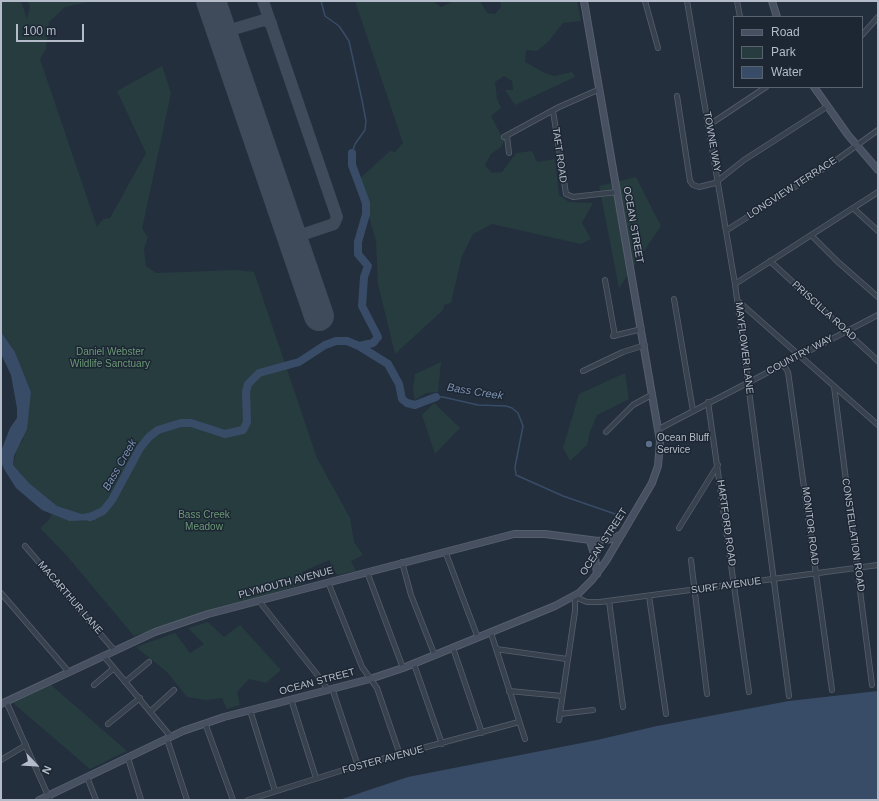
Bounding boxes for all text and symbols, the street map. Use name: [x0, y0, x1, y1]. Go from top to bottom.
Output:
scale bar: [18, 16, 86, 42]
legend: [733, 16, 863, 88]
text: 100 m: [23, 24, 56, 38]
text: Road: [771, 25, 800, 39]
text: Park: [771, 45, 796, 59]
text: Water: [771, 65, 803, 79]
street label: TOWNE WAY: [701, 111, 723, 173]
street label: TAFT ROAD: [549, 126, 569, 184]
street label: LONGVIEW TERRACE: [745, 155, 839, 221]
street label: OCEAN STREET: [620, 186, 646, 264]
street label: PRISCILLA ROAD: [789, 279, 859, 343]
street label: MAYFLOWER LANE: [732, 301, 756, 395]
street label: COUNTRY WAY: [765, 332, 835, 378]
park label: Daniel Webster Wildlife Sanctuary: [70, 346, 150, 370]
water label: Bass Creek: [446, 381, 504, 403]
place label: Ocean Bluff Service: [657, 432, 709, 456]
water label: Bass Creek: [100, 437, 140, 493]
marker: Ocean Bluff Service: [644, 439, 654, 449]
street label: CONSTELLATION ROAD: [839, 478, 867, 592]
street label: HARTFORD ROAD: [714, 479, 738, 567]
street label: MONITOR ROAD: [799, 486, 821, 566]
street label: OCEAN STREET: [578, 506, 630, 578]
park label: Bass Creek Meadow: [178, 509, 230, 532]
street label: MACARTHUR LANE: [35, 559, 105, 637]
street label: PLYMOUTH AVENUE: [237, 565, 335, 601]
street label: SURF AVENUE: [690, 575, 762, 597]
street label: OCEAN STREET: [278, 666, 356, 698]
street label: FOSTER AVENUE: [341, 743, 425, 777]
north arrow: [16, 745, 56, 785]
text: N: [40, 764, 54, 776]

